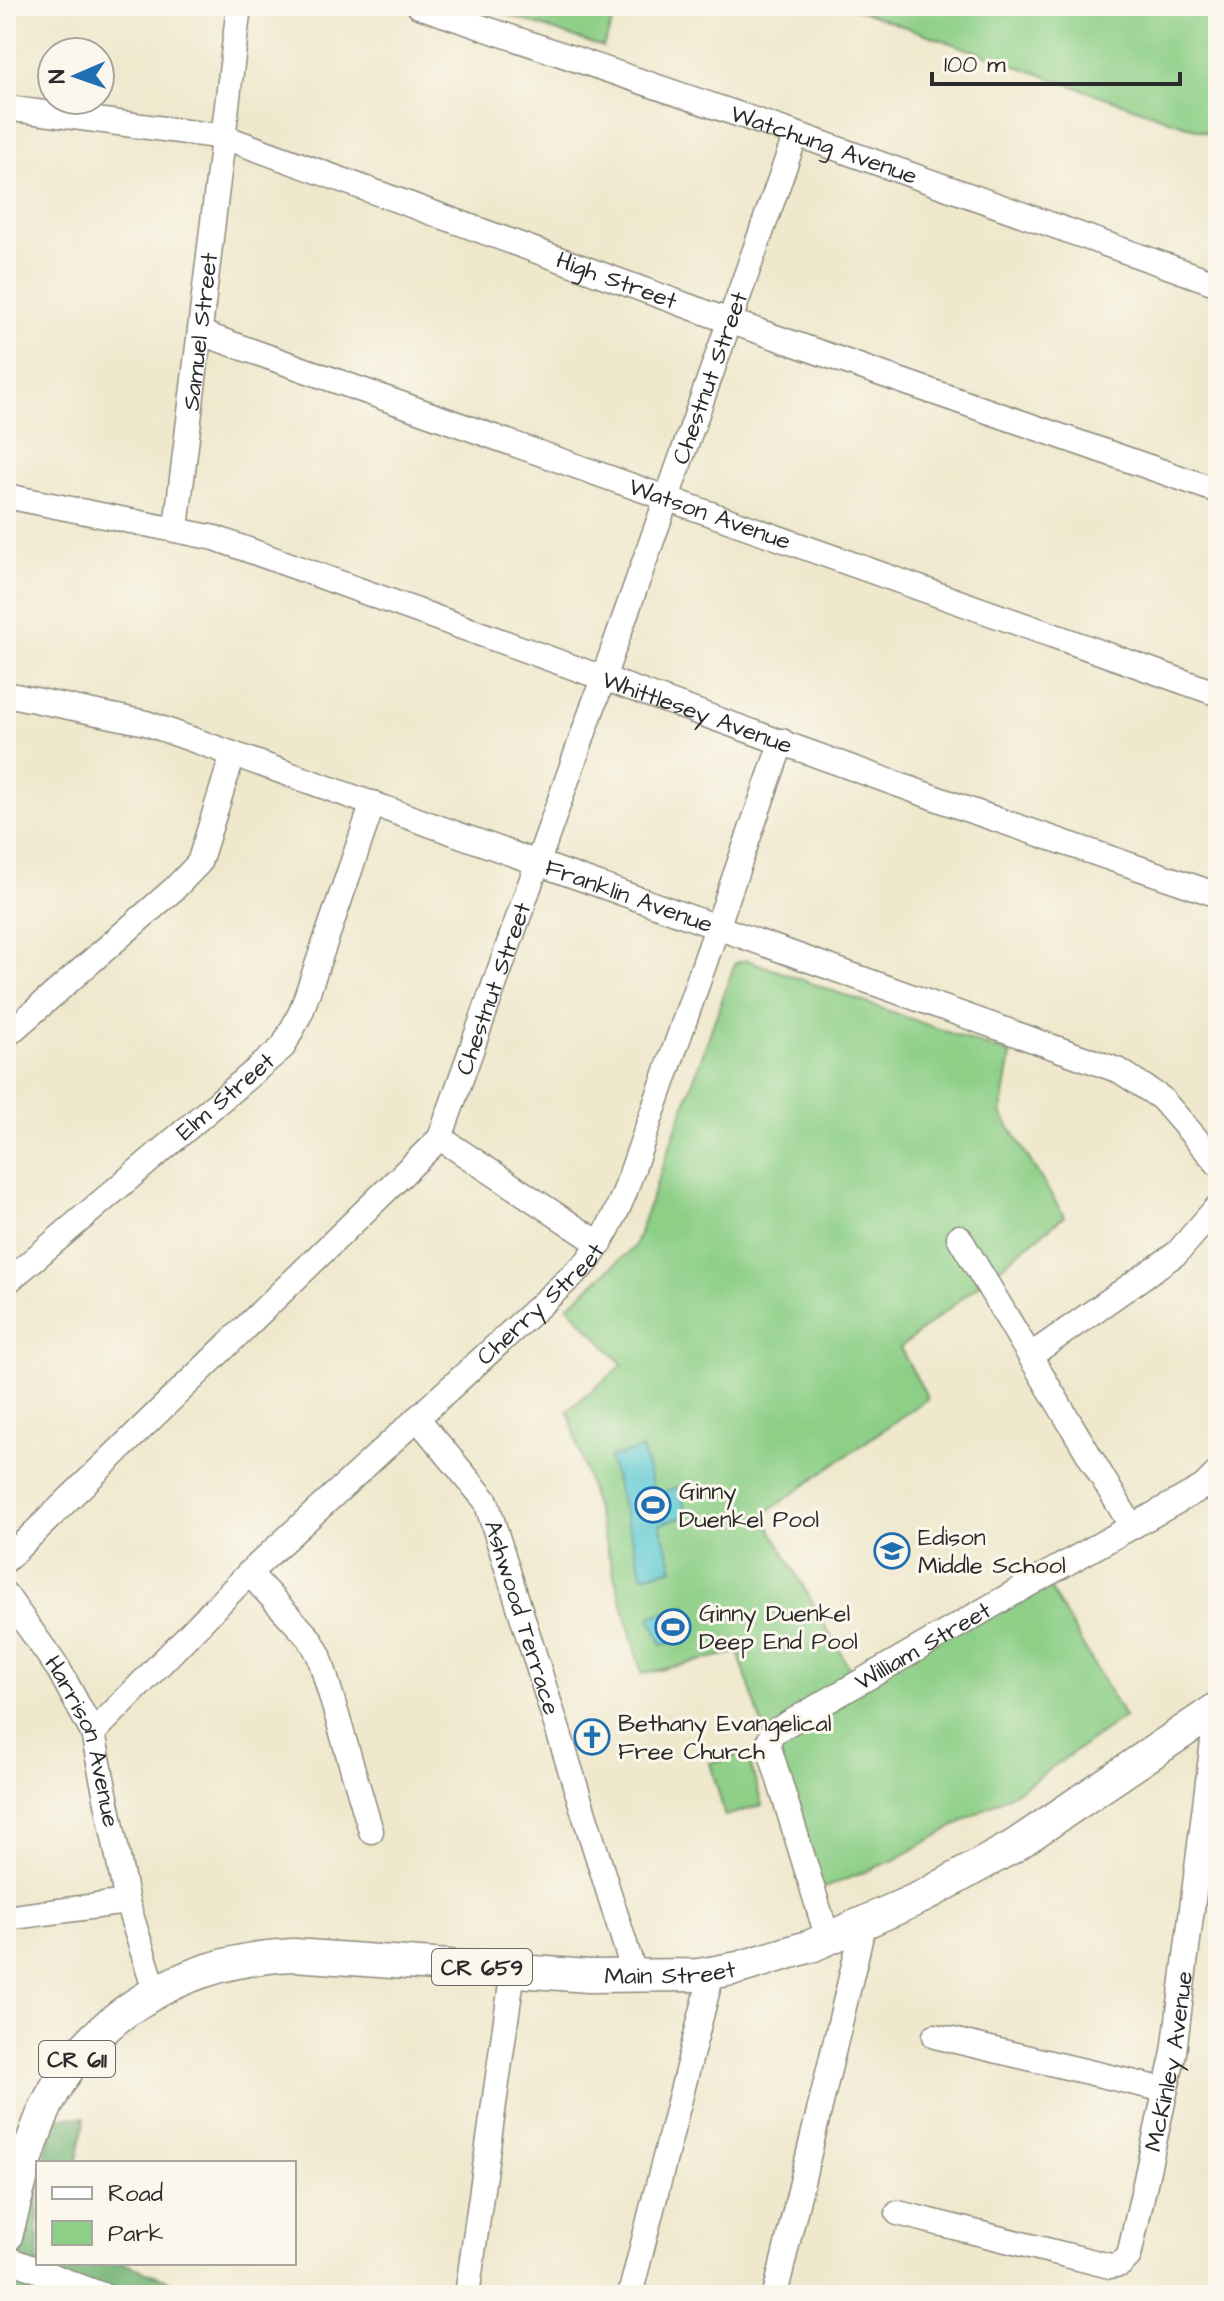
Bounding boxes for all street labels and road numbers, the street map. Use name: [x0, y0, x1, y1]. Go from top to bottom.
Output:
street label: Watchung Avenue: [726, 97, 922, 194]
street label: High Street: [551, 244, 682, 319]
street label: Samuel Street: [174, 250, 227, 412]
street label: Chestnut Street: [664, 287, 757, 469]
street label: Watson Avenue: [624, 470, 795, 559]
street label: Whittlesey Avenue: [597, 663, 797, 763]
street label: Franklin Avenue: [540, 851, 717, 942]
street label: Chestnut Street: [448, 897, 540, 1080]
street label: Elm Street: [169, 1045, 283, 1149]
street label: Cherry Street: [469, 1237, 613, 1374]
street label: Ashwood Terrace: [475, 1516, 568, 1719]
street label: William Street: [849, 1594, 998, 1699]
street label: Harrison Avenue: [36, 1649, 128, 1830]
road number: CR 659: [432, 1949, 532, 1985]
street label: Main Street: [604, 1953, 739, 1994]
street label: McKinley Avenue: [1137, 1969, 1202, 2155]
road number: CR 611: [39, 2041, 115, 2077]

